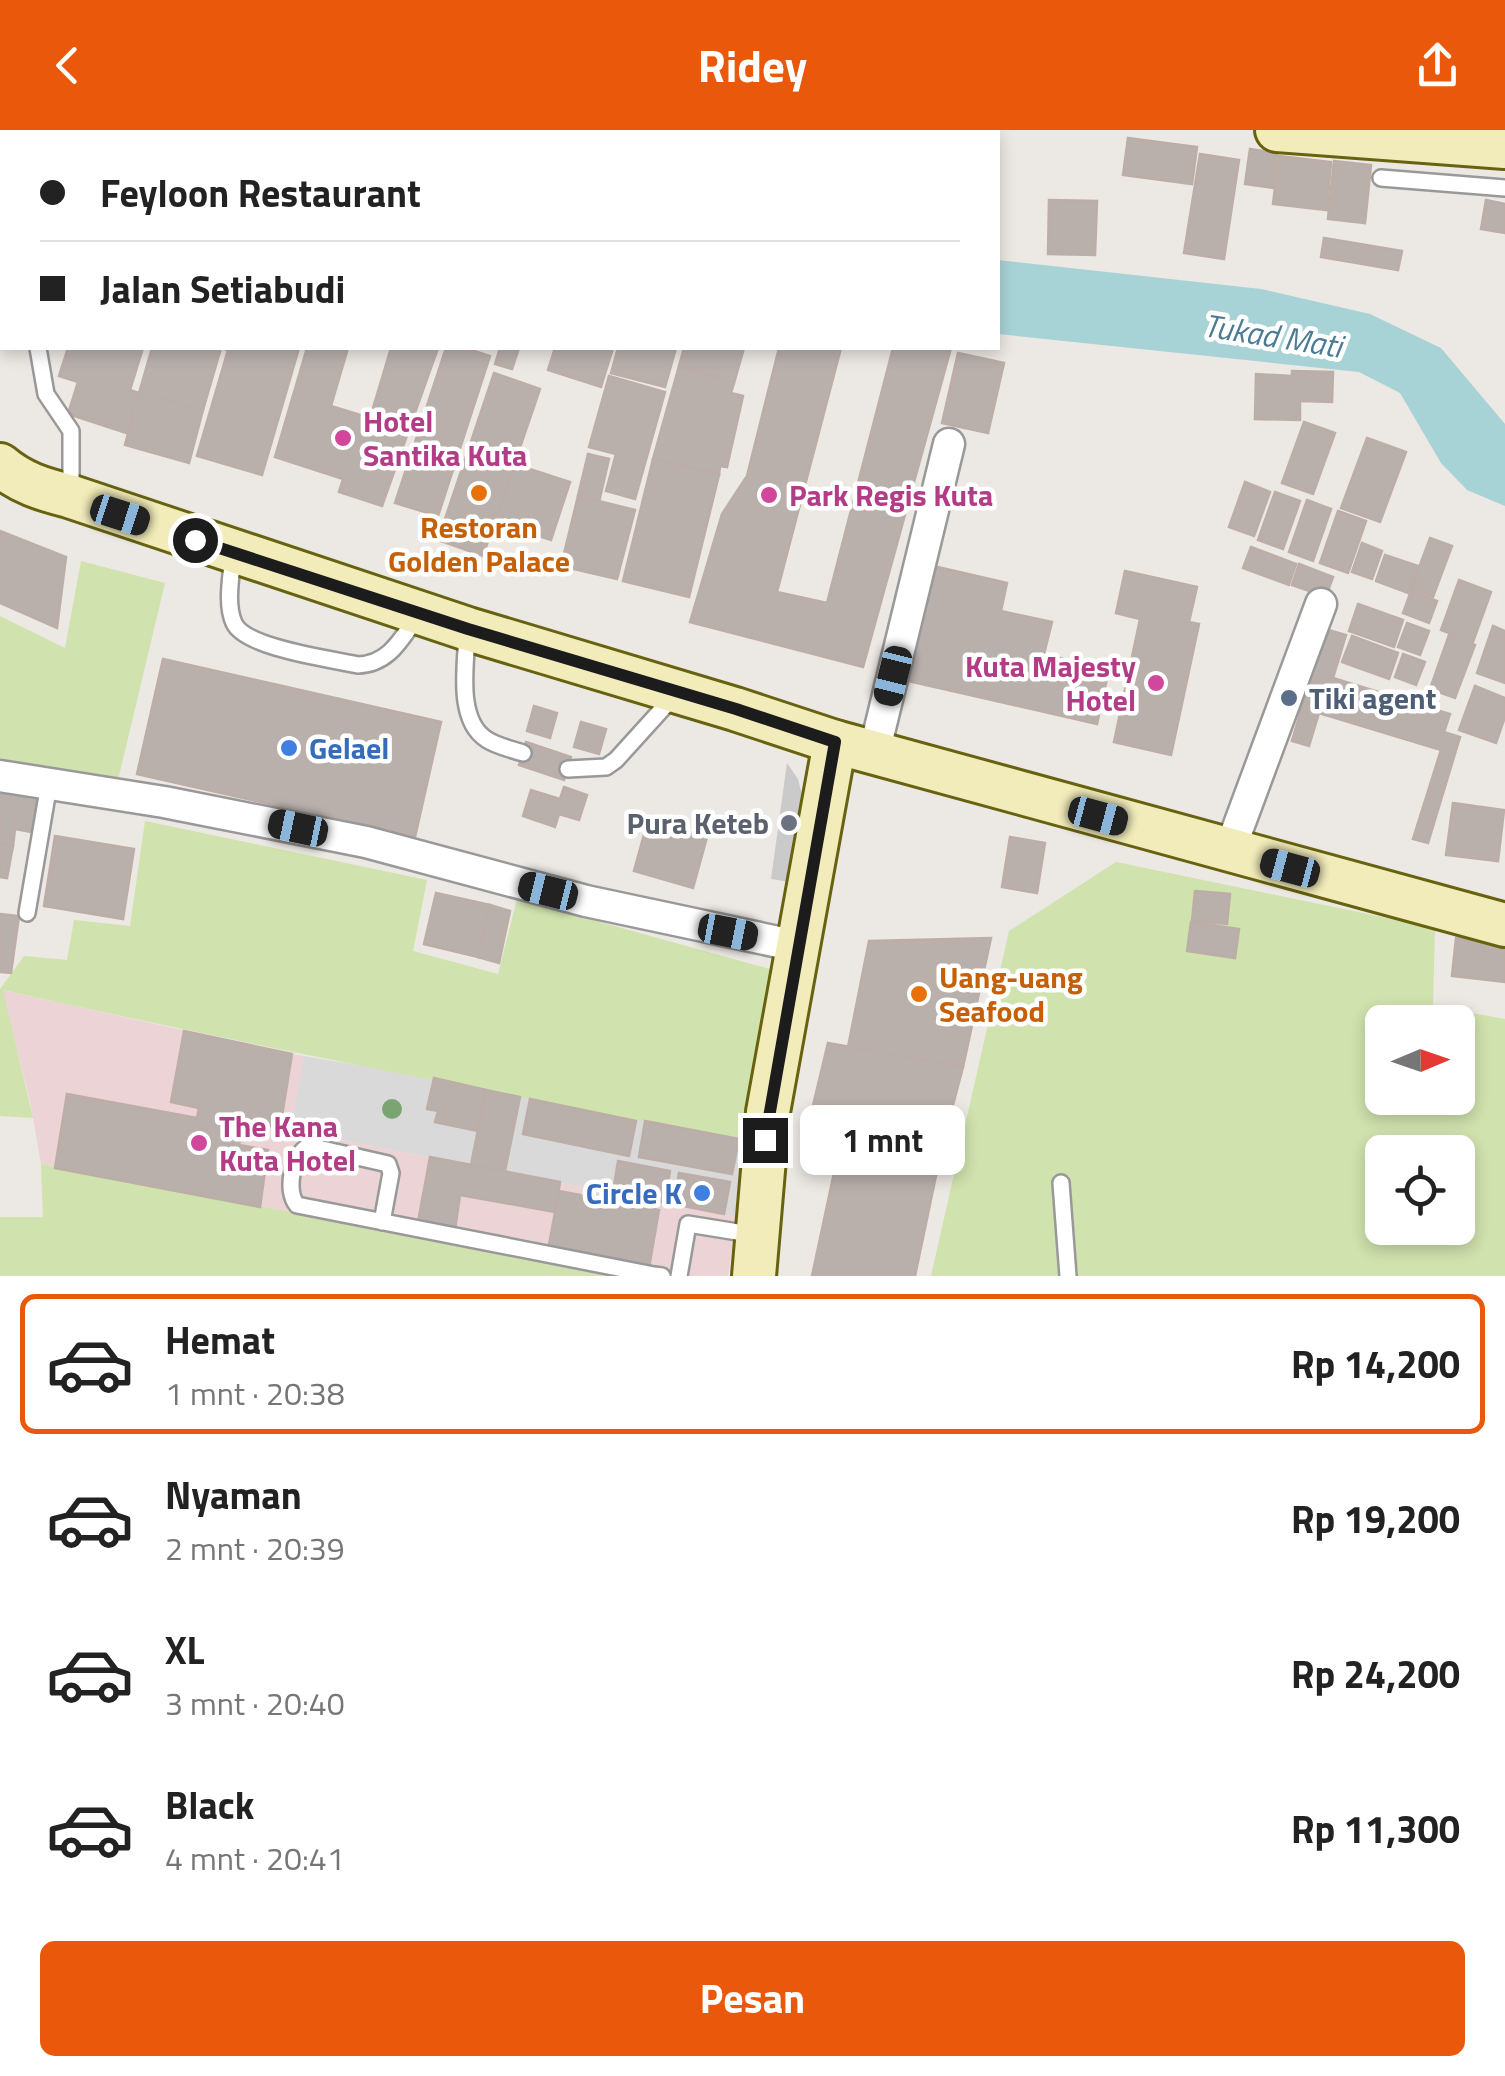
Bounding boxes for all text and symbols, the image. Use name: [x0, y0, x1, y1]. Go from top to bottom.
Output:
text: Ridey: [698, 31, 807, 99]
icon: back: [40, 38, 95, 93]
icon: share: [1410, 38, 1465, 93]
text: Feyloon Restaurant: [100, 164, 421, 222]
text: Jalan Setiabudi: [100, 260, 345, 318]
water label: Tukad Mati: [1201, 300, 1349, 370]
place label: Hotel Santika Kuta: [363, 398, 527, 478]
marker: Hotel Santika Kuta: [332, 427, 354, 449]
place label: Park Regis Kuta: [789, 472, 993, 518]
marker: Restoran Golden Palace: [468, 482, 490, 504]
marker: Park Regis Kuta: [758, 484, 780, 506]
car: [87, 491, 153, 539]
place label: Restoran Golden Palace: [388, 504, 570, 584]
route start: [173, 518, 218, 563]
car: [871, 643, 915, 709]
place label: Kuta Majesty Hotel: [965, 643, 1136, 723]
marker: Kuta Majesty Hotel: [1145, 672, 1167, 694]
place label: Tiki agent: [1309, 675, 1437, 721]
marker: Tiki agent: [1278, 687, 1300, 709]
place label: Gelael: [309, 725, 389, 771]
marker: Gelael: [278, 737, 300, 759]
car: [1065, 794, 1131, 838]
place label: Pura Keteb: [627, 800, 769, 846]
car: [266, 807, 330, 849]
marker: Pura Keteb: [778, 812, 800, 834]
car: [1257, 846, 1323, 890]
car: [515, 869, 581, 913]
car: [696, 912, 760, 952]
place label: Uang-uang Seafood: [939, 954, 1083, 1034]
marker: Uang-uang Seafood: [908, 983, 930, 1005]
north arrow: [1365, 1005, 1475, 1115]
map controls: [1365, 1005, 1475, 1245]
place label: The Kana Kuta Hotel: [219, 1103, 356, 1183]
callout: 1 mnt: [800, 1105, 965, 1175]
text: 1 mnt: [842, 1116, 923, 1164]
route end: [743, 1118, 788, 1163]
marker: The Kana Kuta Hotel: [188, 1132, 210, 1154]
button: locate: [1365, 1135, 1475, 1245]
place label: Circle K: [586, 1170, 682, 1216]
marker: Circle K: [691, 1182, 713, 1204]
text: Hemat: [165, 1311, 275, 1369]
icon: car: [45, 1319, 135, 1409]
text: Rp 14,200: [1291, 1335, 1460, 1393]
text: 1 mnt · 20:38: [165, 1369, 345, 1417]
text: Nyaman: [165, 1466, 302, 1524]
icon: car: [45, 1474, 135, 1564]
text: Rp 19,200: [1291, 1490, 1460, 1548]
text: 2 mnt · 20:39: [165, 1524, 345, 1572]
text: XL: [165, 1621, 205, 1679]
icon: car: [45, 1629, 135, 1719]
text: Rp 24,200: [1291, 1645, 1460, 1703]
text: 3 mnt · 20:40: [165, 1679, 345, 1727]
text: Black: [165, 1776, 254, 1834]
icon: car: [45, 1784, 135, 1874]
text: Rp 11,300: [1291, 1800, 1460, 1858]
text: 4 mnt · 20:41: [165, 1834, 345, 1882]
button: Pesan: [40, 1941, 1465, 2056]

